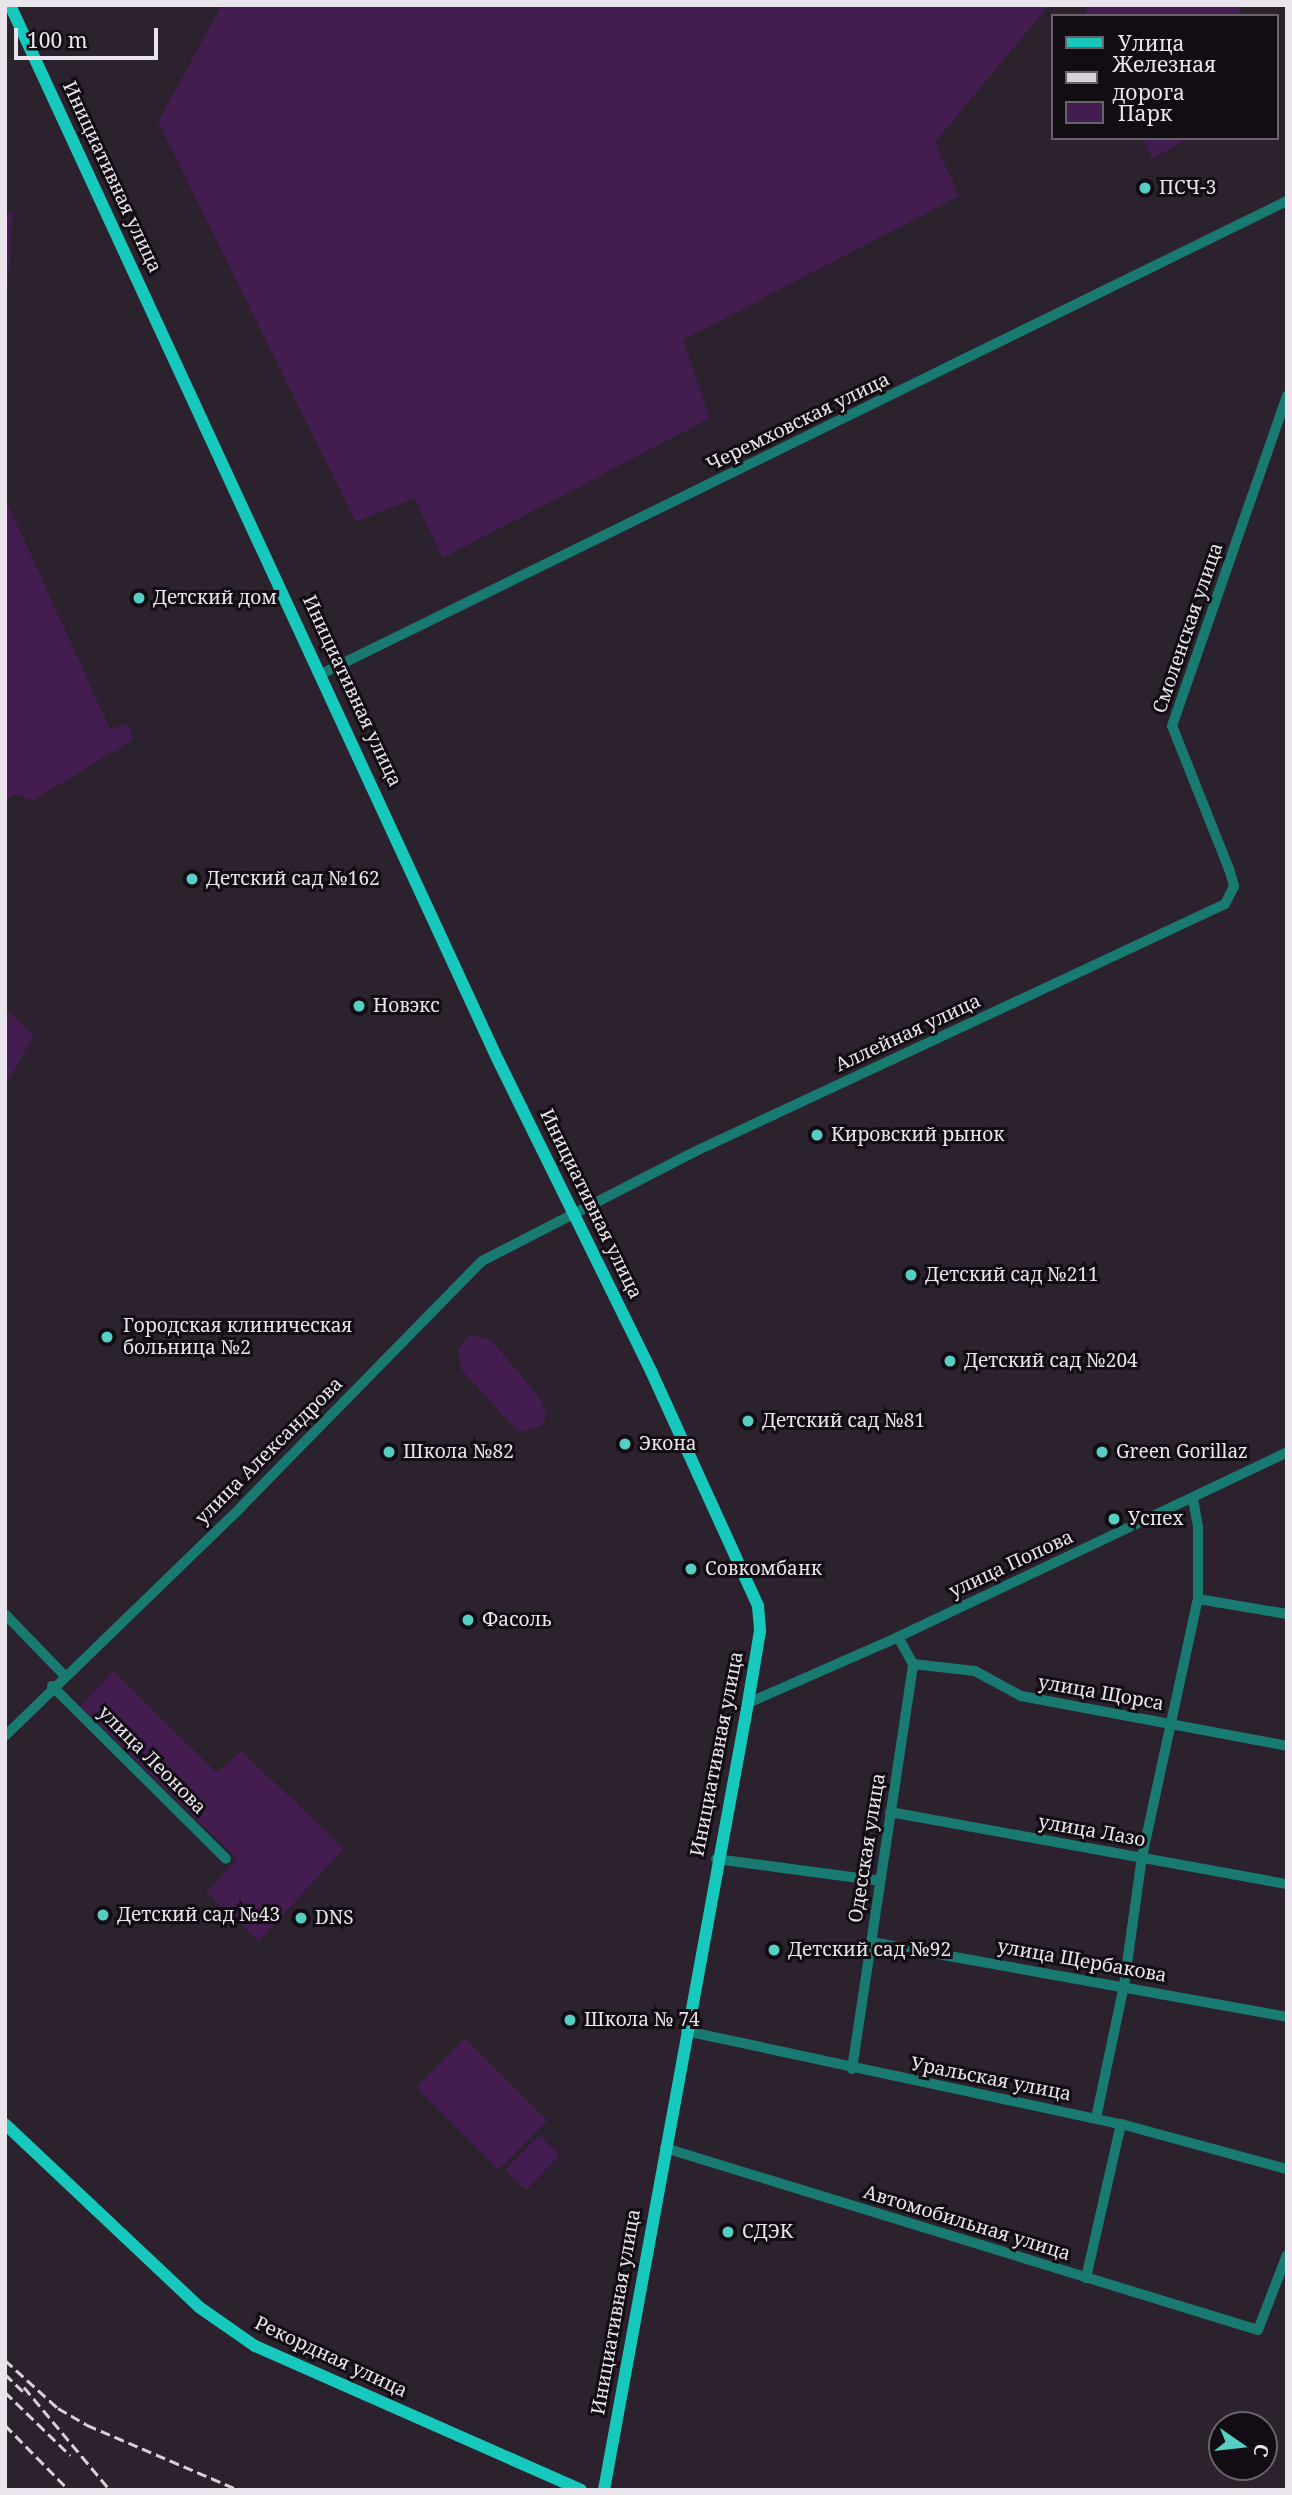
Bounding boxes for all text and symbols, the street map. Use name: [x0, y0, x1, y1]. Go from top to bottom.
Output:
scale bar: [18, 14, 161, 58]
legend: [1050, 14, 1278, 140]
text: 100 m: [27, 26, 88, 54]
text: Улица: [1118, 29, 1185, 57]
text: Железная дорога: [1112, 50, 1216, 106]
street label: Инициативная улица: [58, 78, 166, 276]
text: Парк: [1118, 99, 1172, 127]
place label: ПСЧ-3: [1159, 177, 1216, 199]
marker: ПСЧ-3: [1137, 180, 1153, 196]
street label: Черемховская улица: [703, 368, 893, 476]
street label: Смоленская улица: [1148, 540, 1228, 716]
place label: Детский дом: [153, 587, 277, 609]
marker: Детский дом: [131, 590, 147, 606]
street label: Инициативная улица: [298, 592, 406, 790]
place label: Детский сад №162: [206, 868, 380, 890]
marker: Детский сад №162: [184, 871, 200, 887]
street label: Аллейная улица: [832, 989, 984, 1077]
place label: Новэкс: [373, 995, 440, 1017]
marker: Новэкс: [351, 998, 367, 1014]
street label: Инициативная улица: [535, 1105, 647, 1303]
place label: Кировский рынок: [831, 1124, 1005, 1146]
marker: Кировский рынок: [809, 1127, 825, 1143]
place label: Детский сад №211: [925, 1264, 1099, 1286]
marker: Детский сад №211: [903, 1267, 919, 1283]
place label: Городская клиническая больница №2: [123, 1315, 352, 1359]
marker: Городская клиническая больница №2: [97, 1327, 117, 1347]
place label: Детский сад №204: [964, 1350, 1138, 1372]
marker: Детский сад №204: [942, 1353, 958, 1369]
street label: улица Александрова: [191, 1373, 347, 1529]
place label: Детский сад №81: [762, 1410, 925, 1432]
marker: Детский сад №81: [740, 1413, 756, 1429]
place label: Экона: [639, 1433, 697, 1455]
marker: Экона: [617, 1436, 633, 1452]
place label: Школа №82: [403, 1441, 514, 1463]
place label: Green Gorillaz: [1116, 1441, 1248, 1463]
marker: Школа №82: [381, 1444, 397, 1460]
marker: Green Gorillaz: [1094, 1444, 1110, 1460]
place label: Успех: [1128, 1508, 1183, 1530]
marker: Успех: [1106, 1511, 1122, 1527]
street label: улица Попова: [945, 1525, 1077, 1603]
place label: Совкомбанк: [705, 1558, 822, 1580]
marker: Совкомбанк: [683, 1561, 699, 1577]
place label: Фасоль: [482, 1609, 551, 1631]
marker: Фасоль: [460, 1612, 476, 1628]
street label: Инициативная улица: [686, 1649, 748, 1859]
street label: улица Щорса: [1036, 1671, 1166, 1715]
street label: улица Леонова: [93, 1701, 211, 1819]
street label: Одесская улица: [844, 1772, 890, 1924]
street label: улица Лазо: [1037, 1810, 1147, 1852]
place label: Детский сад №43: [117, 1904, 280, 1926]
marker: Детский сад №43: [95, 1907, 111, 1923]
place label: DNS: [315, 1907, 354, 1929]
marker: DNS: [293, 1910, 309, 1926]
street label: улица Щербакова: [995, 1935, 1169, 1987]
place label: Детский сад №92: [788, 1939, 951, 1961]
marker: Детский сад №92: [766, 1942, 782, 1958]
place label: Школа № 74: [584, 2009, 700, 2031]
marker: Школа № 74: [562, 2012, 578, 2028]
street label: Уральская улица: [909, 2052, 1073, 2106]
street label: Автомобильная улица: [861, 2181, 1073, 2265]
street label: Инициативная улица: [587, 2207, 645, 2417]
place label: СДЭК: [742, 2221, 793, 2243]
marker: СДЭК: [720, 2224, 736, 2240]
street label: Рекордная улица: [251, 2312, 411, 2402]
north arrow: [1208, 2411, 1278, 2481]
text: С: [1247, 2441, 1276, 2460]

